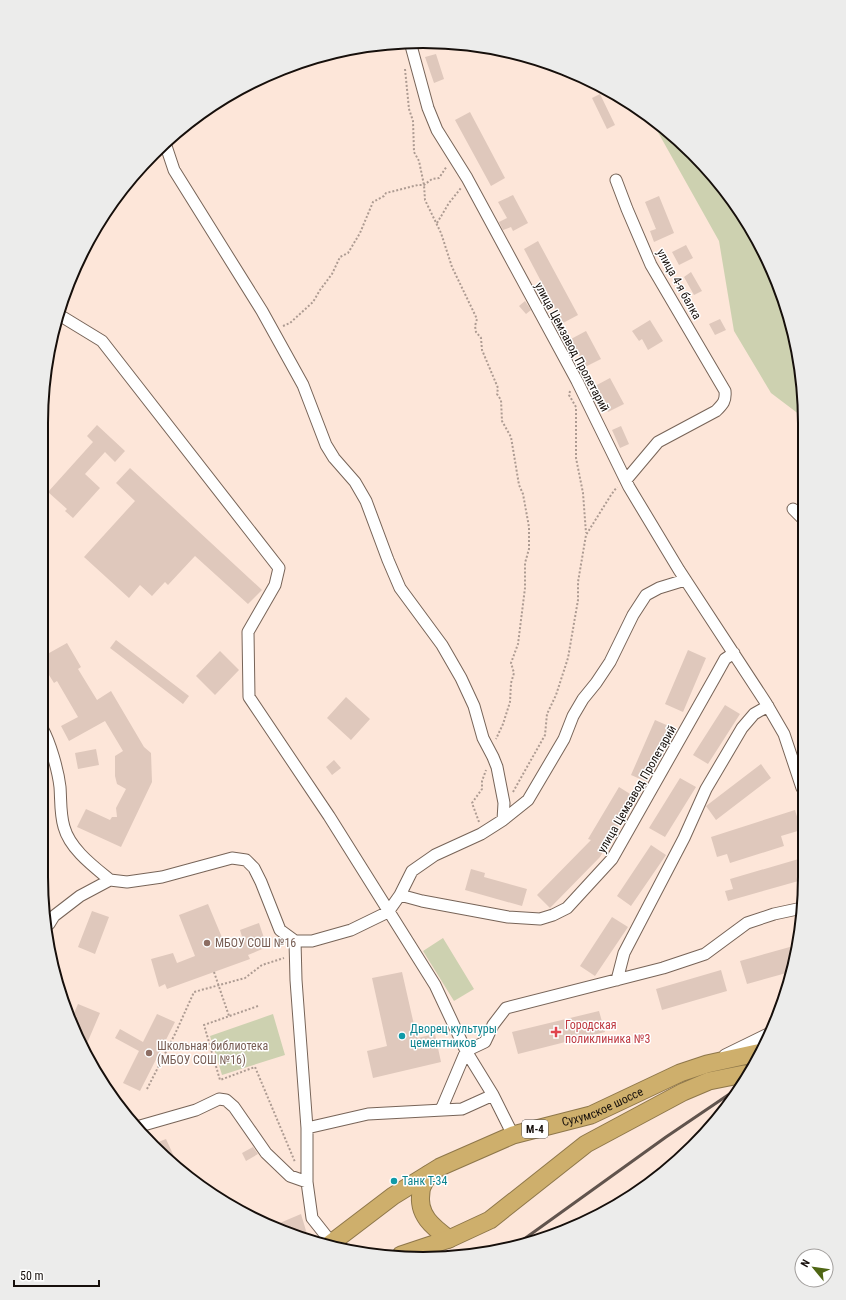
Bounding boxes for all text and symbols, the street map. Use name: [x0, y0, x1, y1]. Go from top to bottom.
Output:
street label: улица 4-я балка: [654, 246, 704, 322]
street label: улица Цемзавод Пролетарий: [532, 280, 612, 414]
street label: улица Цемзавод Пролетарий: [595, 723, 679, 855]
place label: МБОУ СОШ №16: [215, 936, 296, 950]
marker: МБОУ СОШ №16: [202, 938, 212, 948]
place label: Городская поликлиника №3: [565, 1018, 650, 1046]
place label: Дворец культуры цементников: [410, 1022, 497, 1050]
marker: Городская поликлиника №3: [550, 1026, 562, 1038]
marker: Дворец культуры цементников: [397, 1031, 407, 1041]
place label: Школьная библиотека (МБОУ СОШ №16): [157, 1039, 268, 1067]
marker: Школьная библиотека (МБОУ СОШ №16): [144, 1048, 154, 1058]
street label: Сухумское шоссе: [560, 1084, 646, 1129]
road number: М-4: [522, 1120, 548, 1138]
place label: Танк Т-34: [402, 1174, 448, 1188]
marker: Танк Т-34: [389, 1176, 399, 1186]
north arrow: [794, 1248, 834, 1288]
text: N: [798, 1257, 813, 1269]
scale bar: [14, 1262, 99, 1288]
text: 50 m: [20, 1269, 44, 1283]

